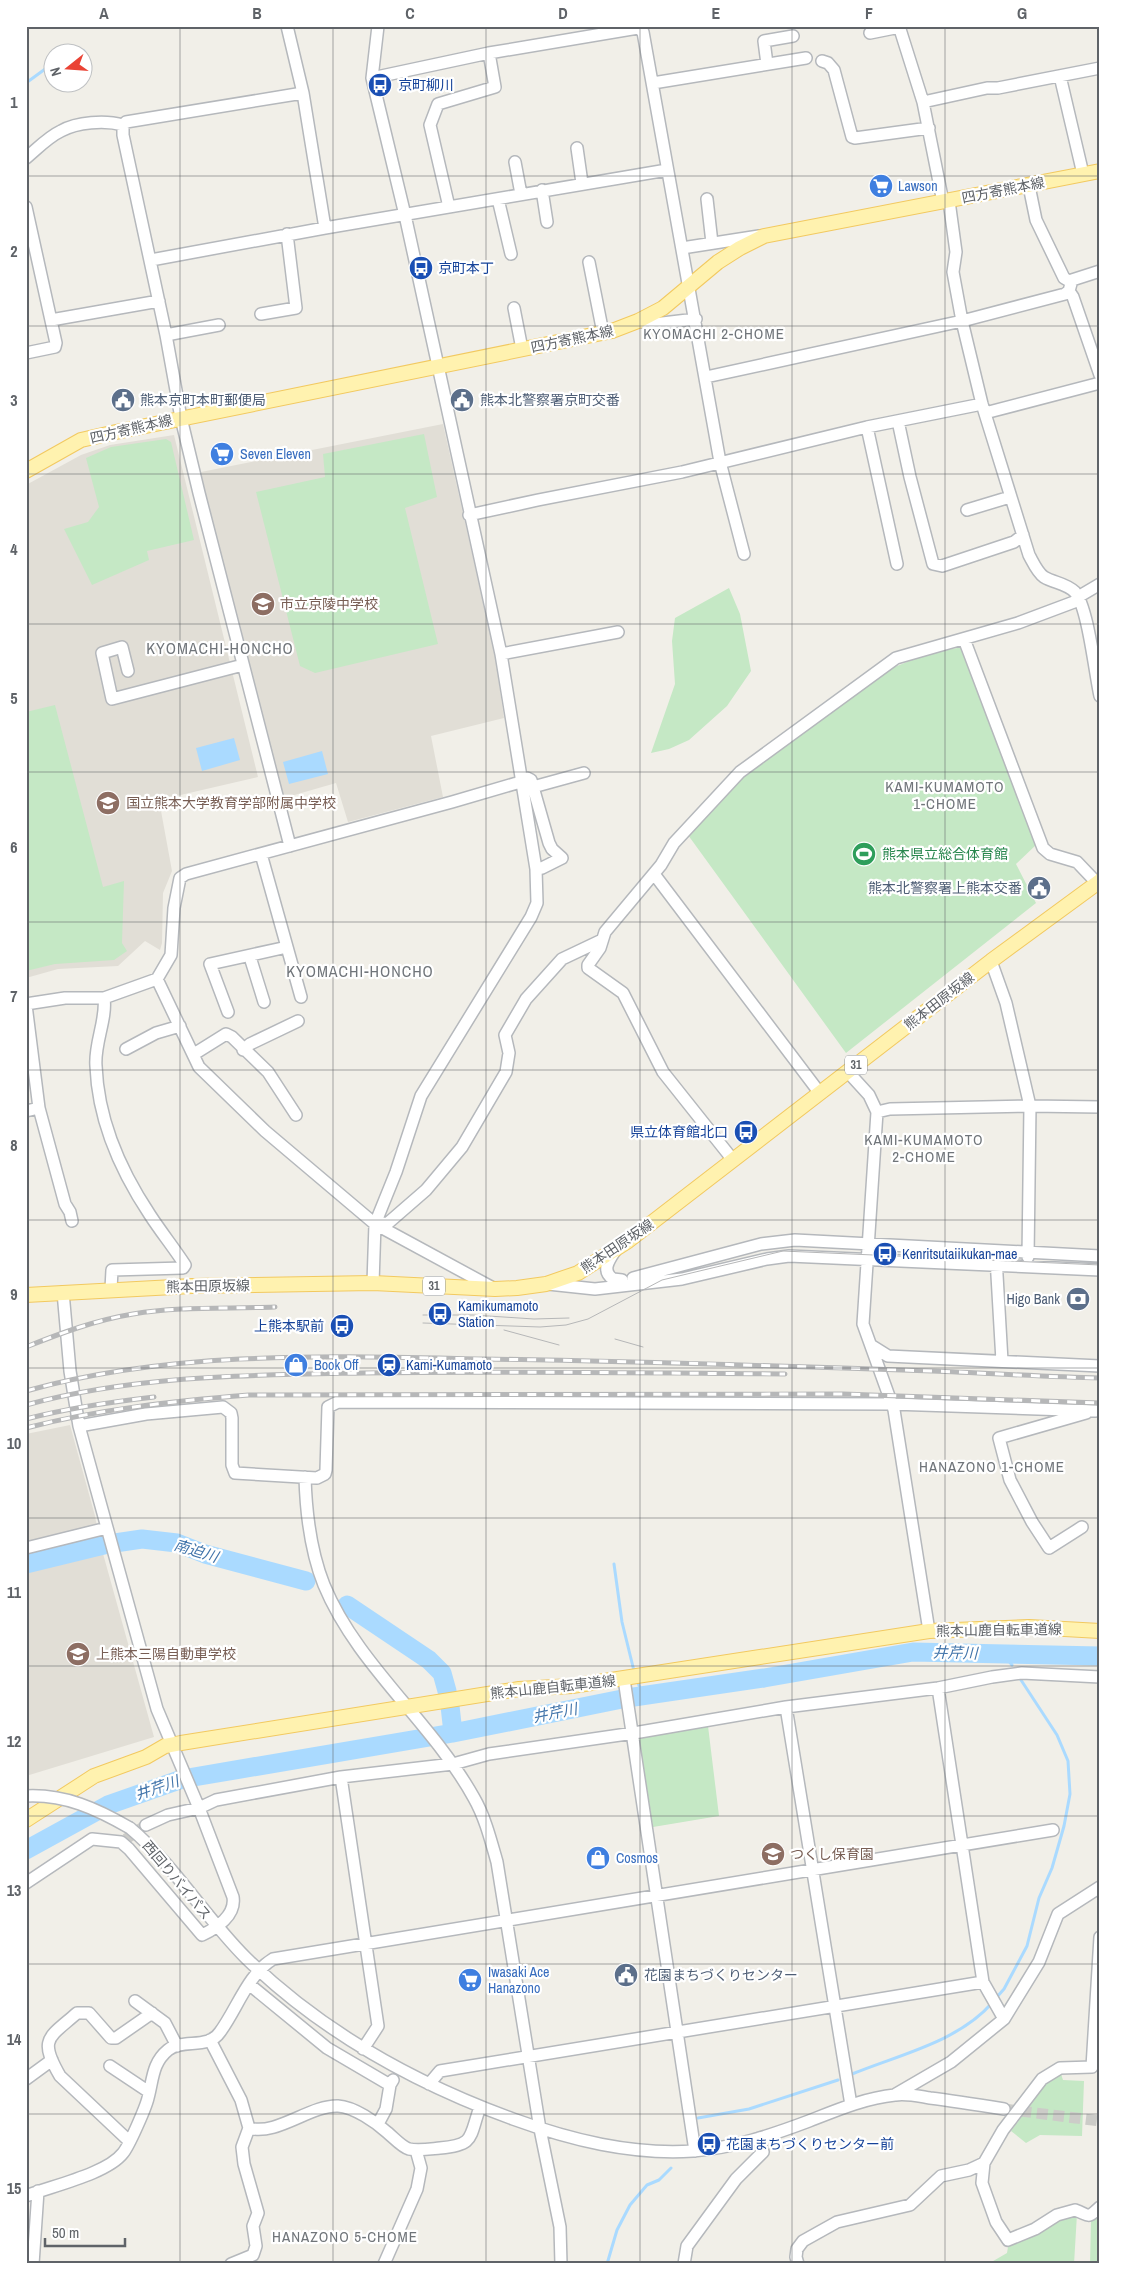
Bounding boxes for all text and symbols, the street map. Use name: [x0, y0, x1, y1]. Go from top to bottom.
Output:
text: A: [99, 2, 109, 24]
text: B: [252, 2, 262, 24]
text: C: [405, 2, 415, 24]
text: D: [558, 2, 568, 24]
text: E: [712, 2, 721, 24]
text: F: [865, 2, 873, 24]
text: G: [1017, 2, 1027, 24]
north arrow: [42, 42, 92, 92]
text: N: [46, 65, 65, 78]
bus stop icon: 京町柳川: [367, 72, 393, 98]
place label: 京町柳川: [398, 76, 454, 94]
text: 1: [10, 91, 18, 113]
supermarket icon: Lawson: [868, 173, 894, 199]
street label: 四方寄熊本線: [960, 173, 1046, 207]
place label: Lawson: [898, 177, 938, 195]
text: 2: [10, 240, 18, 262]
bus stop icon: 京町本丁: [408, 255, 434, 281]
place label: 京町本丁: [438, 259, 494, 277]
street label: 四方寄熊本線: [529, 321, 615, 357]
district label: KYOMACHI 2-CHOME: [643, 323, 785, 344]
public building icon: 熊本京町本町郵便局: [110, 387, 136, 413]
public building icon: 熊本北警察署京町交番: [449, 387, 475, 413]
text: 3: [10, 389, 18, 411]
place label: 熊本京町本町郵便局: [140, 391, 266, 409]
place label: 熊本北警察署京町交番: [480, 391, 620, 409]
street label: 四方寄熊本線: [88, 411, 174, 447]
supermarket icon: Seven Eleven: [209, 441, 235, 467]
place label: Seven Eleven: [240, 445, 311, 463]
text: 4: [10, 538, 18, 560]
school or university icon: 市立京陵中学校: [250, 591, 276, 617]
place label: 市立京陵中学校: [280, 595, 378, 613]
district label: KYOMACHI-HONCHO: [146, 637, 294, 659]
text: 5: [10, 687, 18, 709]
district label: KAMI-KUMAMOTO 1-CHOME: [885, 776, 1005, 814]
school or university icon: 国立熊本大学教育学部附属中学校: [95, 790, 121, 816]
place label: 国立熊本大学教育学部附属中学校: [126, 794, 336, 812]
text: 6: [10, 836, 18, 858]
sports icon: 熊本県立総合体育館: [851, 841, 877, 867]
place label: 熊本県立総合体育館: [882, 845, 1008, 863]
public building icon: 熊本北警察署上熊本交番: [1026, 875, 1052, 901]
place label: 熊本北警察署上熊本交番: [868, 879, 1022, 897]
district label: KYOMACHI-HONCHO: [286, 960, 434, 982]
street label: 熊本田原坂線: [900, 968, 978, 1034]
text: 7: [10, 985, 18, 1007]
road number: 31: [845, 1056, 867, 1074]
bus stop icon: 県立体育館北口: [733, 1119, 759, 1145]
place label: 県立体育館北口: [630, 1123, 728, 1141]
district label: KAMI-KUMAMOTO 2-CHOME: [864, 1129, 984, 1167]
text: 8: [10, 1134, 18, 1156]
street label: 熊本田原坂線: [577, 1215, 657, 1277]
bus stop icon: Kenritsutaiikukan-mae: [872, 1241, 898, 1267]
place label: Kenritsutaiikukan-mae: [902, 1245, 1018, 1263]
street label: 熊本田原坂線: [166, 1276, 250, 1296]
road number: 31: [423, 1276, 445, 1295]
text: 9: [10, 1283, 18, 1305]
bank icon: Higo Bank: [1065, 1286, 1091, 1312]
place label: Higo Bank: [1006, 1290, 1060, 1308]
place label: Kamikumamoto Station: [458, 1297, 538, 1331]
bus stop icon: Kamikumamoto Station: [427, 1301, 453, 1327]
bus stop icon: 上熊本駅前: [329, 1313, 355, 1339]
place label: 上熊本駅前: [254, 1317, 324, 1335]
shop icon: Book Off: [283, 1352, 309, 1378]
station icon: Kami-Kumamoto: [376, 1352, 402, 1378]
place label: Book Off: [314, 1356, 359, 1374]
place label: Kami-Kumamoto: [406, 1356, 492, 1374]
text: 10: [7, 1432, 21, 1454]
district label: HANAZONO 1-CHOME: [919, 1456, 1065, 1477]
water label: 南迫川: [172, 1534, 223, 1568]
text: 11: [7, 1581, 22, 1603]
street label: 熊本山鹿自転車道線: [936, 1620, 1062, 1640]
school or university icon: 上熊本三陽自動車学校: [65, 1641, 91, 1667]
water label: 井芹川: [932, 1642, 980, 1663]
place label: 上熊本三陽自動車学校: [96, 1645, 236, 1663]
street label: 熊本山鹿自転車道線: [489, 1671, 617, 1703]
water label: 井芹川: [531, 1698, 581, 1727]
text: 12: [7, 1730, 21, 1752]
water label: 井芹川: [132, 1770, 183, 1805]
street label: 西回りバイパス: [139, 1837, 215, 1923]
school or university icon: つくし保育園: [760, 1841, 786, 1867]
shop icon: Cosmos: [585, 1845, 611, 1871]
place label: つくし保育園: [790, 1845, 874, 1863]
place label: Cosmos: [616, 1849, 658, 1867]
text: 13: [7, 1879, 21, 1901]
public building icon: 花園まちづくりセンター: [613, 1962, 639, 1988]
place label: Iwasaki Ace Hanazono: [488, 1963, 549, 1997]
place label: 花園まちづくりセンター: [644, 1966, 798, 1984]
supermarket icon: Iwasaki Ace Hanazono: [457, 1967, 483, 1993]
text: 14: [7, 2028, 22, 2050]
bus stop icon: 花園まちづくりセンター前: [696, 2131, 722, 2157]
place label: 花園まちづくりセンター前: [726, 2135, 894, 2153]
text: 15: [7, 2177, 21, 2199]
scale bar: [45, 2215, 125, 2247]
text: 50 m: [52, 2222, 79, 2243]
district label: HANAZONO 5-CHOME: [272, 2226, 418, 2247]

